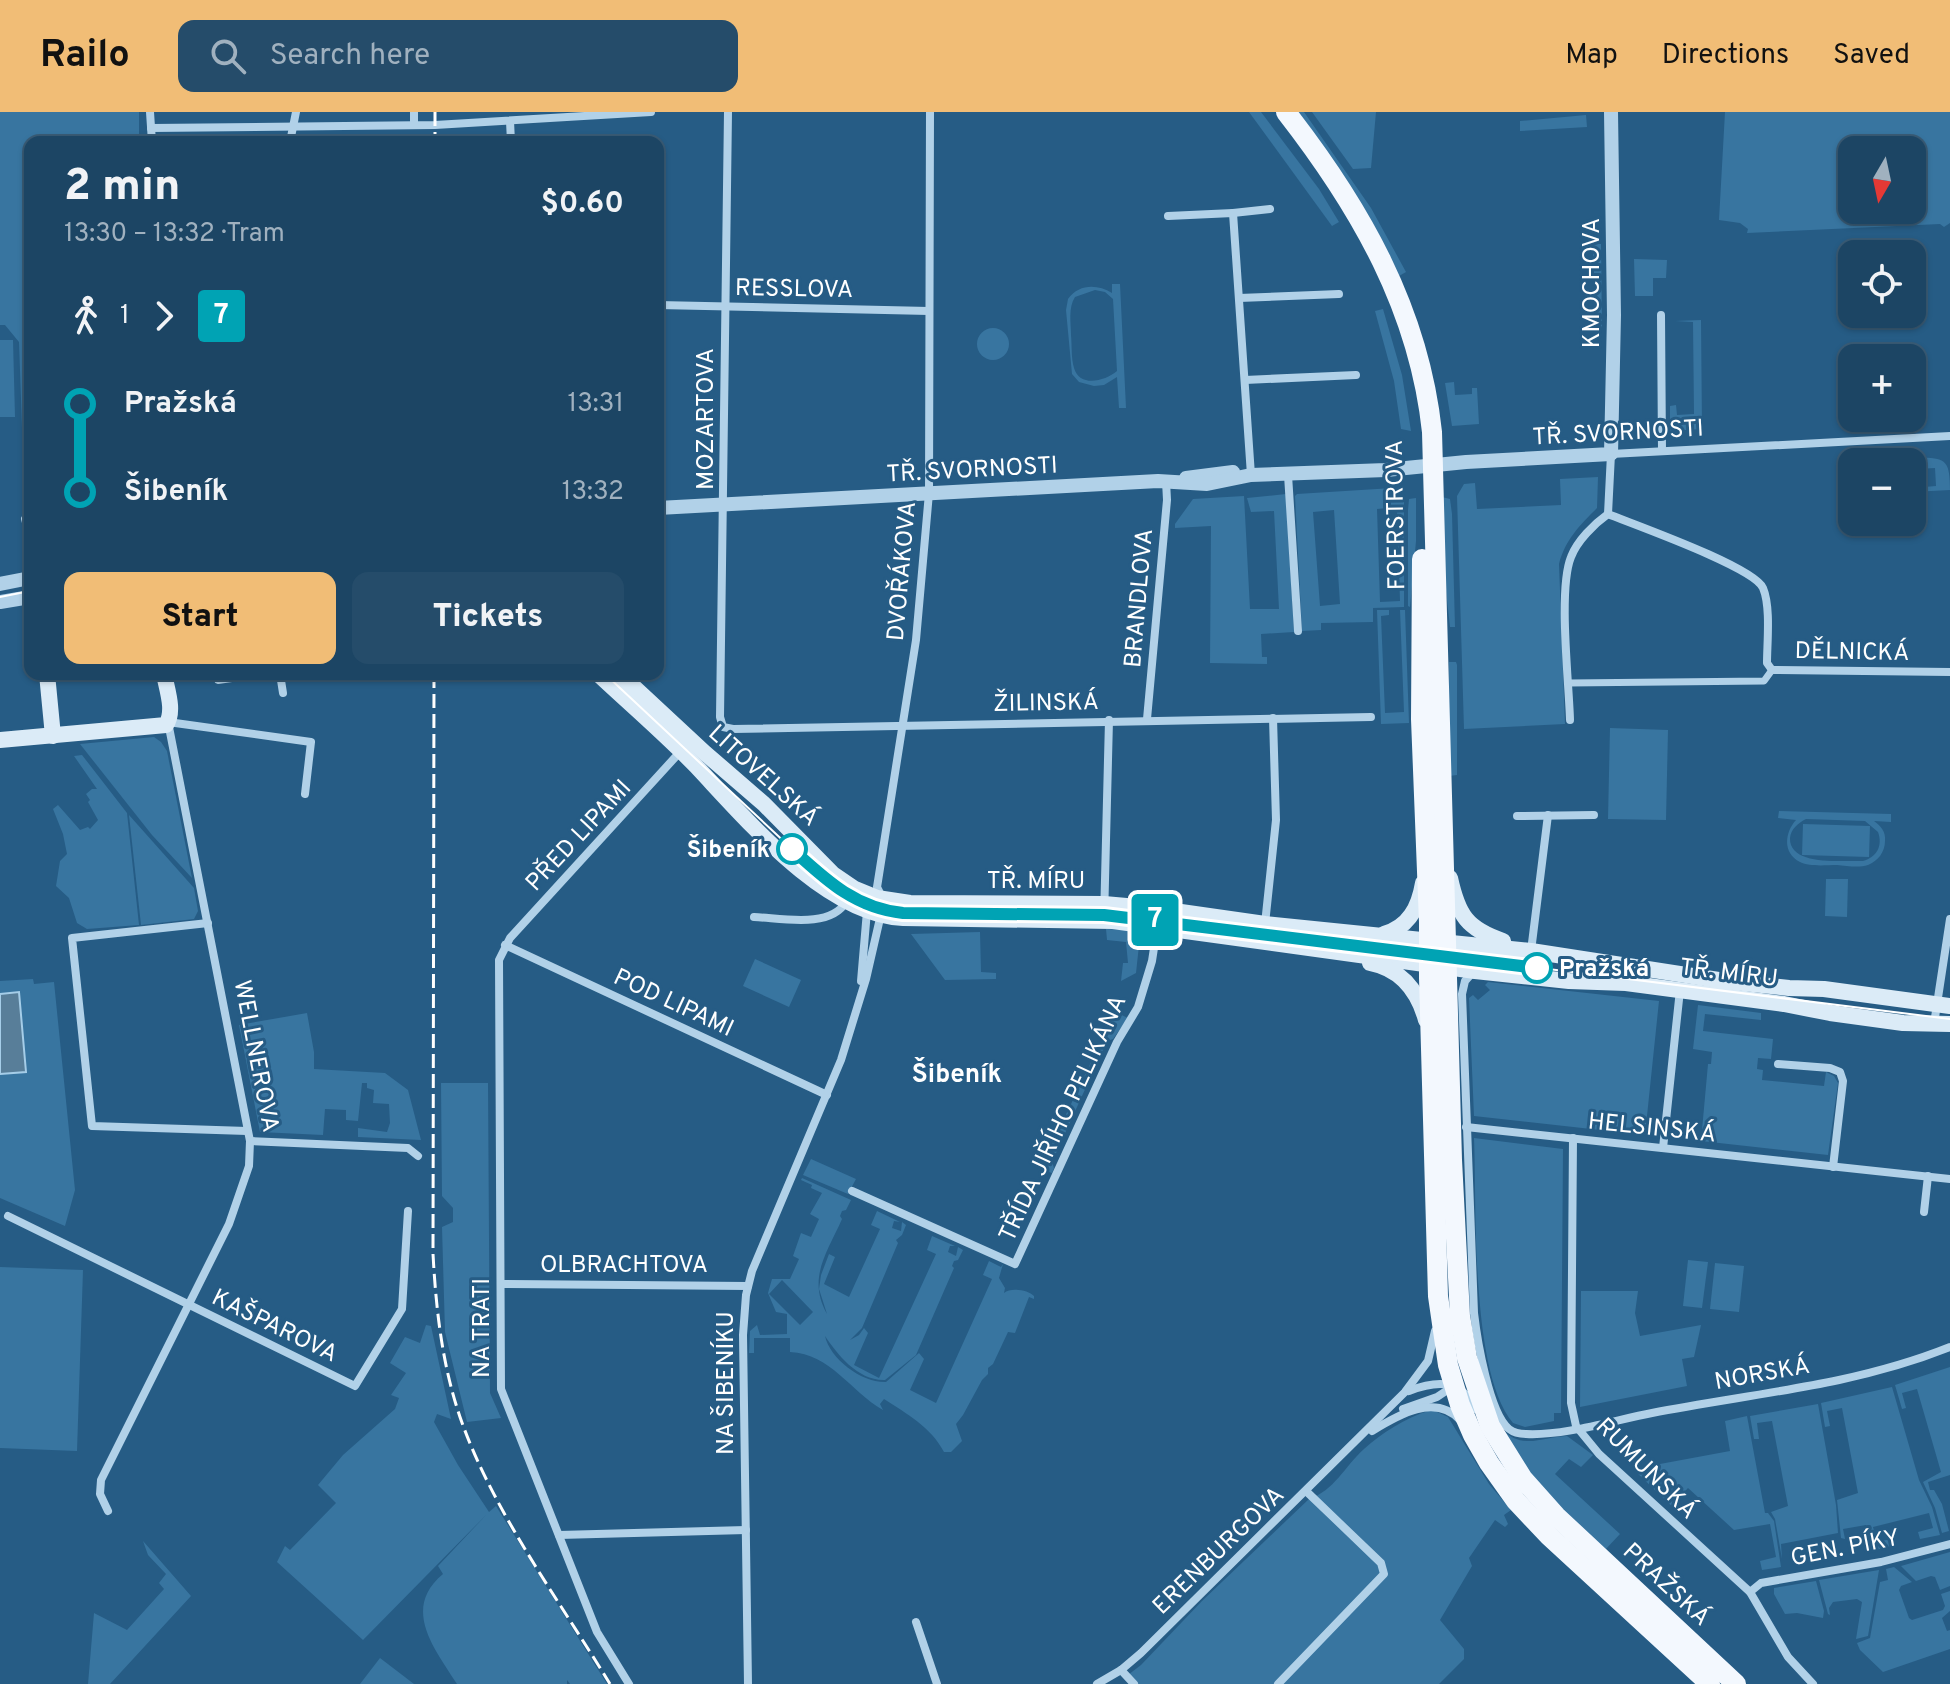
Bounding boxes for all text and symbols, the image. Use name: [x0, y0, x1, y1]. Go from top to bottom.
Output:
search box: [178, 20, 738, 92]
text: Railo: [40, 32, 130, 81]
icon: search: [206, 34, 250, 78]
text: Search here: [270, 38, 430, 75]
text: Map: [1565, 38, 1618, 74]
text: Directions: [1662, 38, 1789, 74]
text: Saved: [1833, 38, 1910, 74]
north arrow: [1838, 136, 1926, 224]
map controls: [1838, 136, 1926, 536]
text: 2 min: [64, 160, 180, 216]
text: $0.60: [541, 186, 624, 223]
text: 13:30 – 13:32 · Tram: [64, 218, 285, 251]
street label: KMOCHOVA: [1578, 218, 1608, 348]
button: locate: [1838, 240, 1926, 328]
street label: RESSLOVA: [735, 274, 853, 306]
icon: walk: [64, 294, 108, 338]
icon: forward: [142, 294, 186, 338]
text: 7: [214, 298, 229, 334]
text: 1: [120, 300, 130, 333]
button: +: [1838, 344, 1926, 432]
street label: MOZARTOVA: [692, 348, 722, 490]
text: Pražská: [124, 386, 237, 423]
text: 13:31: [568, 388, 624, 421]
street label: TŘ. SVORNOSTI: [1531, 413, 1705, 453]
street label: FOERSTROVA: [1381, 439, 1413, 590]
button: −: [1838, 448, 1926, 536]
street label: TŘ. SVORNOSTI: [885, 450, 1059, 490]
text: Šibeník: [124, 474, 228, 511]
text: 13:32: [562, 476, 624, 509]
street label: DVOŘÁKOVA: [880, 500, 924, 642]
street label: BRANDLOVA: [1119, 527, 1161, 669]
button: Start: [64, 572, 336, 664]
button: Tickets: [352, 572, 624, 664]
street label: DĚLNICKÁ: [1794, 635, 1910, 669]
street label: ŽILINSKÁ: [993, 686, 1099, 720]
street label: LITOVELSKÁ: [701, 718, 825, 834]
street label: PŘED LIPAMI: [519, 773, 639, 898]
place label: Šibeník: [687, 834, 770, 866]
marker: Šibeník: [777, 834, 807, 864]
street label: TŘ. MÍRU: [987, 865, 1085, 897]
line badge: 7: [1129, 894, 1181, 946]
text: 7: [1147, 902, 1163, 938]
street label: TŘ. MÍRU: [1678, 951, 1780, 995]
marker: Pražská: [1522, 953, 1552, 983]
place label: Pražská: [1559, 955, 1649, 985]
street label: POD LIPAMI: [608, 963, 738, 1045]
street label: WELLNEROVA: [226, 978, 284, 1135]
street label: TŘÍDA JIŘÍHO PELIKÁNA: [992, 990, 1134, 1247]
district label: Šibeník: [912, 1057, 1002, 1092]
street label: HELSINSKÁ: [1586, 1105, 1717, 1151]
street label: OLBRACHTOVA: [540, 1251, 708, 1281]
street label: NA TRATI: [468, 1278, 498, 1378]
street label: KAŠPAROVA: [206, 1282, 343, 1370]
street label: NA ŠIBENÍKU: [710, 1311, 742, 1455]
street label: NORSKÁ: [1712, 1350, 1812, 1398]
street label: RUMUNSKÁ: [1588, 1411, 1704, 1527]
street label: ERENBURGOVA: [1147, 1481, 1292, 1622]
street label: GEN. PÍKY: [1788, 1522, 1902, 1574]
street label: PRAŽSKÁ: [1616, 1536, 1717, 1633]

